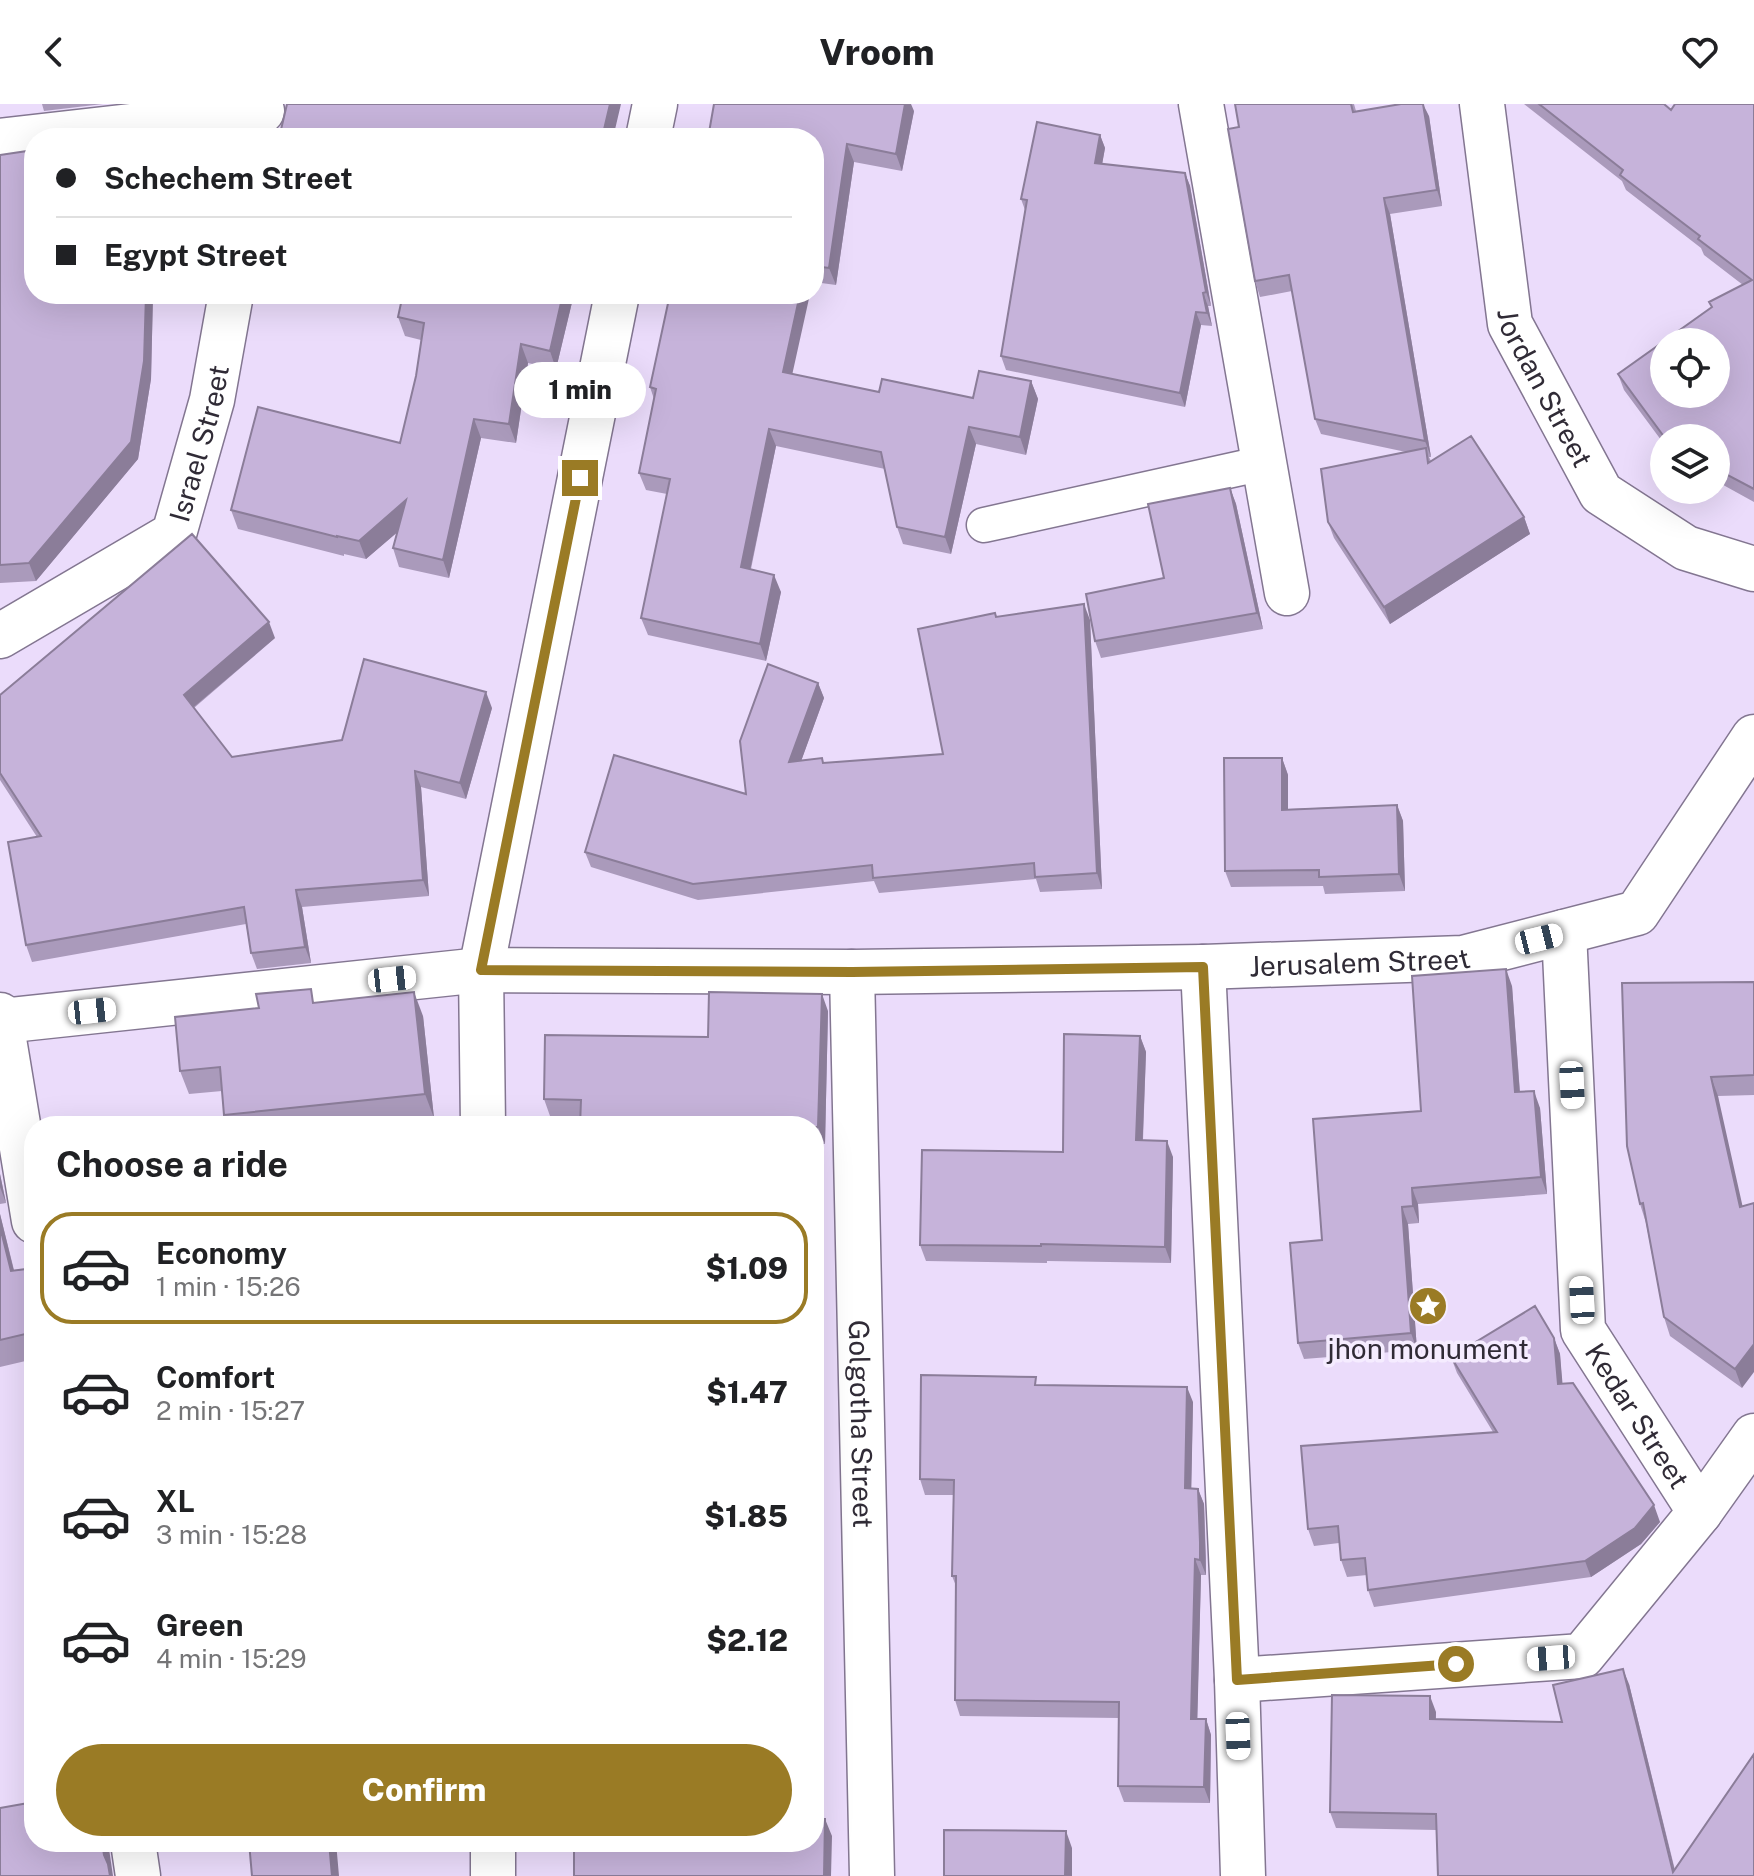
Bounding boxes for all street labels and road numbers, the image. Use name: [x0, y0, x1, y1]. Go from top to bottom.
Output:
street label: Jordan Street: [1492, 307, 1600, 472]
street label: Israel Street: [162, 362, 235, 525]
street label: Jerusalem Street: [1249, 940, 1473, 982]
street label: Golgotha Street: [843, 1319, 881, 1528]
street label: Kedar Street: [1579, 1337, 1697, 1494]

